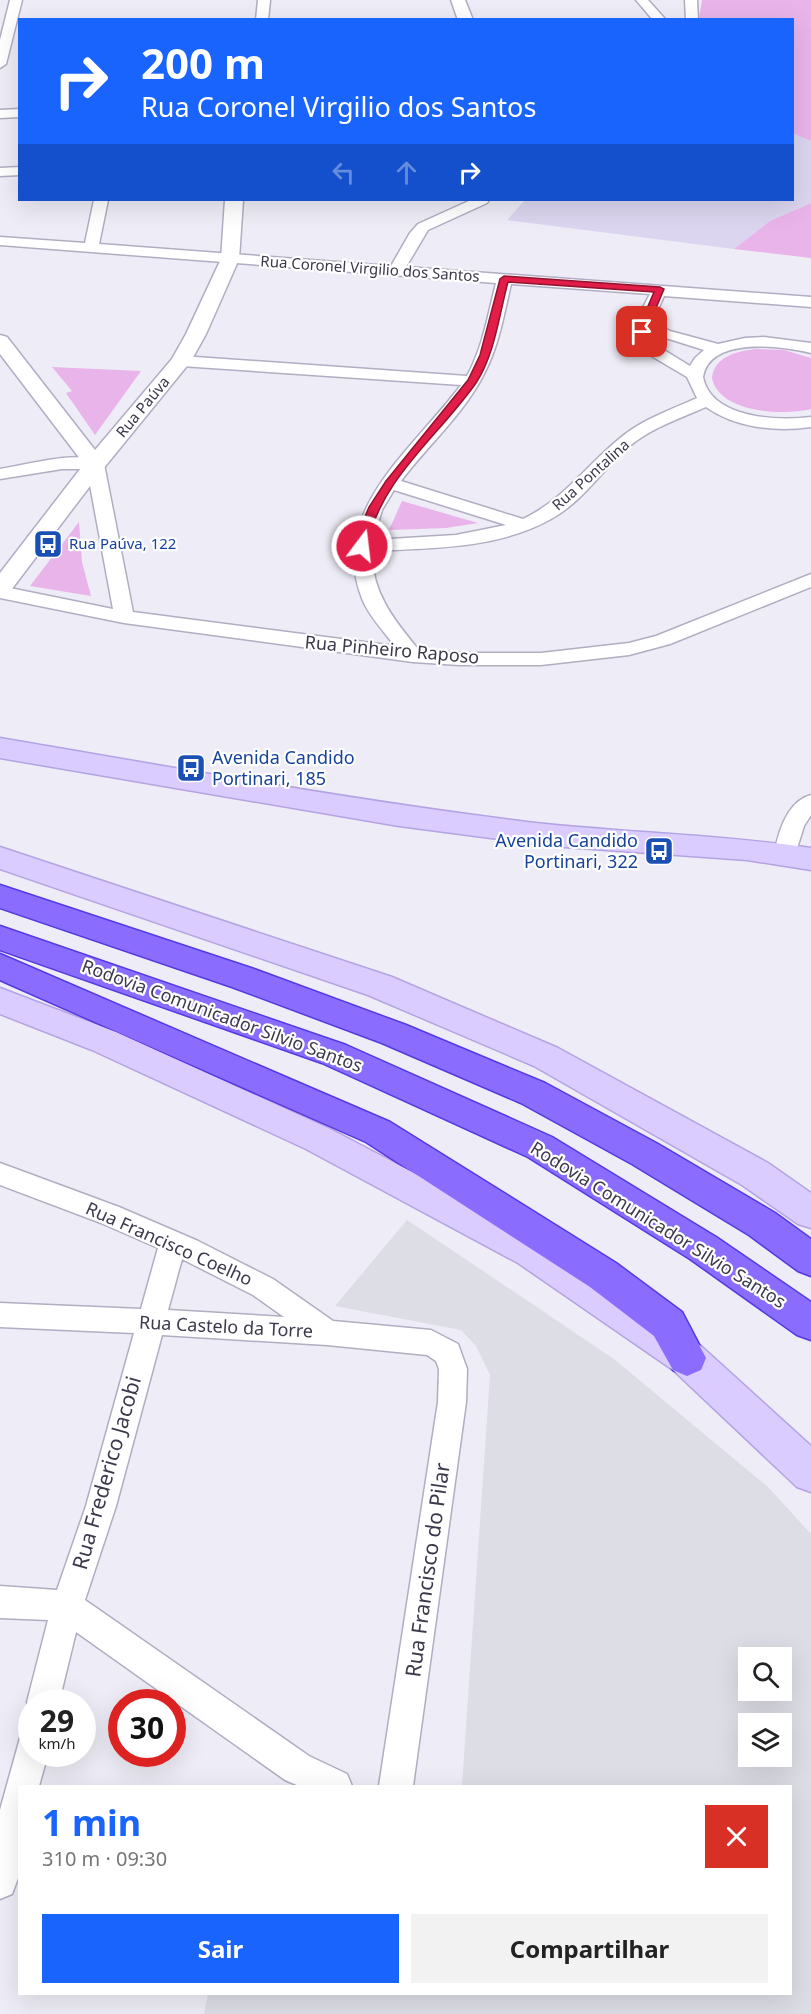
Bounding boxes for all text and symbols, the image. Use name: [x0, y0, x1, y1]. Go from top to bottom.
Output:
text: 200 m: [141, 34, 265, 91]
icon: right: [42, 42, 120, 120]
text: Rua Coronel Virgilio dos Santos: [141, 88, 536, 125]
icon: left: [327, 156, 360, 189]
icon: ahead: [390, 156, 423, 189]
icon: right: [453, 156, 486, 189]
street label: Rua Coronel Virgilio dos Santos: [260, 250, 480, 286]
pin: [616, 306, 667, 357]
icon: arrive: [625, 315, 658, 348]
street label: Rua Paúva: [111, 372, 174, 441]
street label: Rua Pontalina: [547, 434, 633, 514]
position arrow: [330, 514, 394, 578]
bus stop icon: Rua Paúva, 122: [32, 528, 64, 560]
place label: Rua Paúva, 122: [69, 533, 176, 553]
street label: Rua Pinheiro Raposo: [304, 629, 480, 669]
place label: Avenida Candido Portinari, 185: [212, 745, 355, 790]
bus stop icon: Avenida Candido Portinari, 185: [175, 752, 207, 784]
place label: Avenida Candido Portinari, 322: [495, 828, 638, 873]
bus stop icon: Avenida Candido Portinari, 322: [643, 835, 675, 867]
street label: Rodovia Comunicador Silvio Santos: [79, 953, 366, 1077]
street label: Rodovia Comunicador Silvio Santos: [526, 1135, 791, 1313]
street label: Rua Francisco Coelho: [82, 1196, 256, 1291]
street label: Rua Castelo da Torre: [138, 1309, 314, 1343]
street label: Rua Frederico Jacobi: [65, 1373, 147, 1573]
street label: Rua Francisco do Pilar: [398, 1461, 456, 1679]
map controls: [738, 1647, 792, 1767]
button: search: [738, 1647, 792, 1701]
speed limit sign: 30: [108, 1689, 186, 1767]
text: 29: [40, 1700, 74, 1741]
button: layers: [738, 1713, 792, 1767]
text: km/h: [39, 1733, 75, 1753]
text: 1 min: [42, 1798, 141, 1847]
button: close: [705, 1805, 768, 1868]
text: 310 m · 09:30: [42, 1845, 167, 1872]
button: Sair: [42, 1914, 399, 1983]
button: Compartilhar: [411, 1914, 768, 1983]

